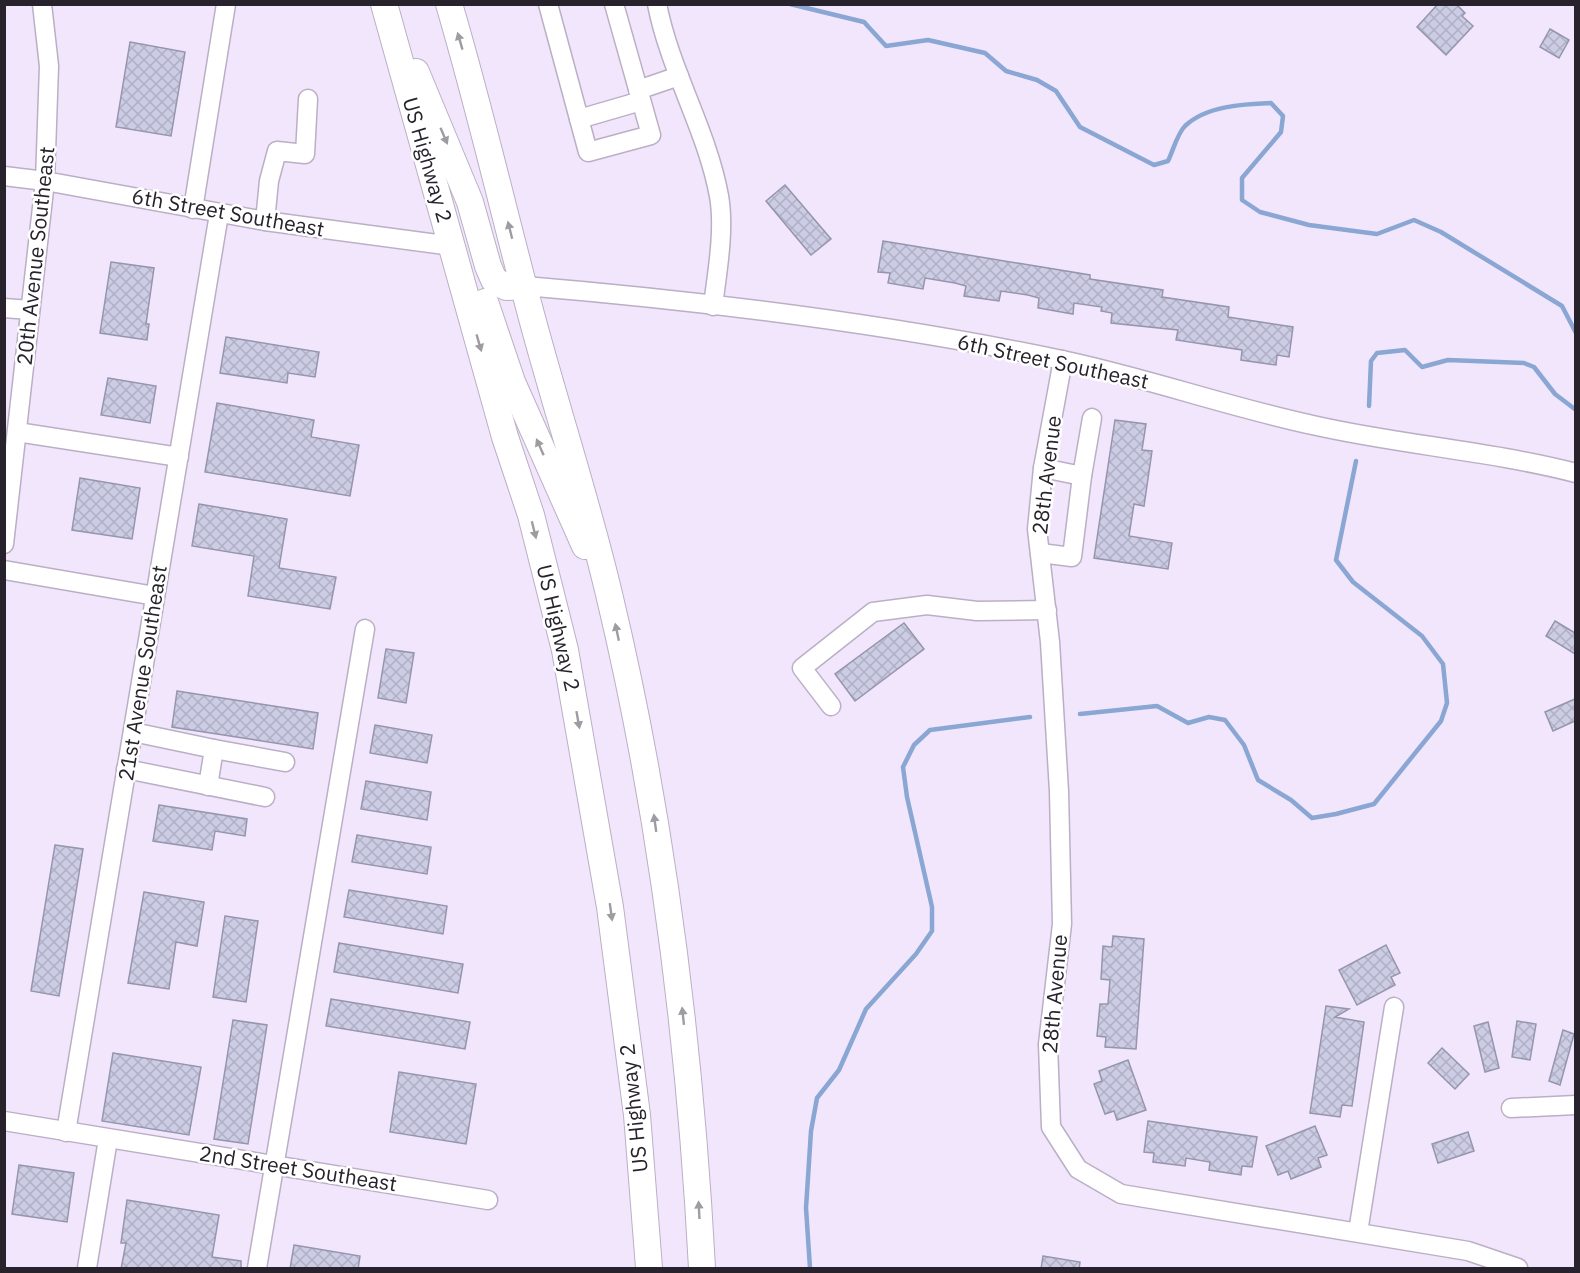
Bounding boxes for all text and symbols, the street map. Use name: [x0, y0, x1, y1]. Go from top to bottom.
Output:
one-way arrow: [455, 32, 464, 50]
street label: US Highway 2: [397, 94, 459, 226]
one-way arrow: [439, 127, 449, 145]
street label: 20th Avenue Southeast: [10, 145, 60, 367]
street label: 6th Street Southeast: [130, 181, 327, 243]
one-way arrow: [505, 220, 515, 239]
street label: 6th Street Southeast: [955, 327, 1151, 395]
one-way arrow: [475, 334, 484, 352]
street label: 28th Avenue: [1025, 414, 1067, 536]
one-way arrow: [534, 438, 544, 456]
one-way arrow: [530, 521, 540, 539]
street label: US Highway 2: [531, 562, 587, 694]
street label: 21st Avenue Southeast: [111, 563, 173, 783]
one-way arrow: [612, 622, 621, 641]
one-way arrow: [574, 711, 583, 730]
one-way arrow: [650, 813, 659, 832]
one-way arrow: [606, 903, 615, 922]
street label: 28th Avenue: [1035, 933, 1073, 1055]
one-way arrow: [678, 1006, 688, 1025]
street label: US Highway 2: [612, 1042, 654, 1174]
street label: 2nd Street Southeast: [197, 1139, 399, 1197]
one-way arrow: [694, 1201, 703, 1220]

